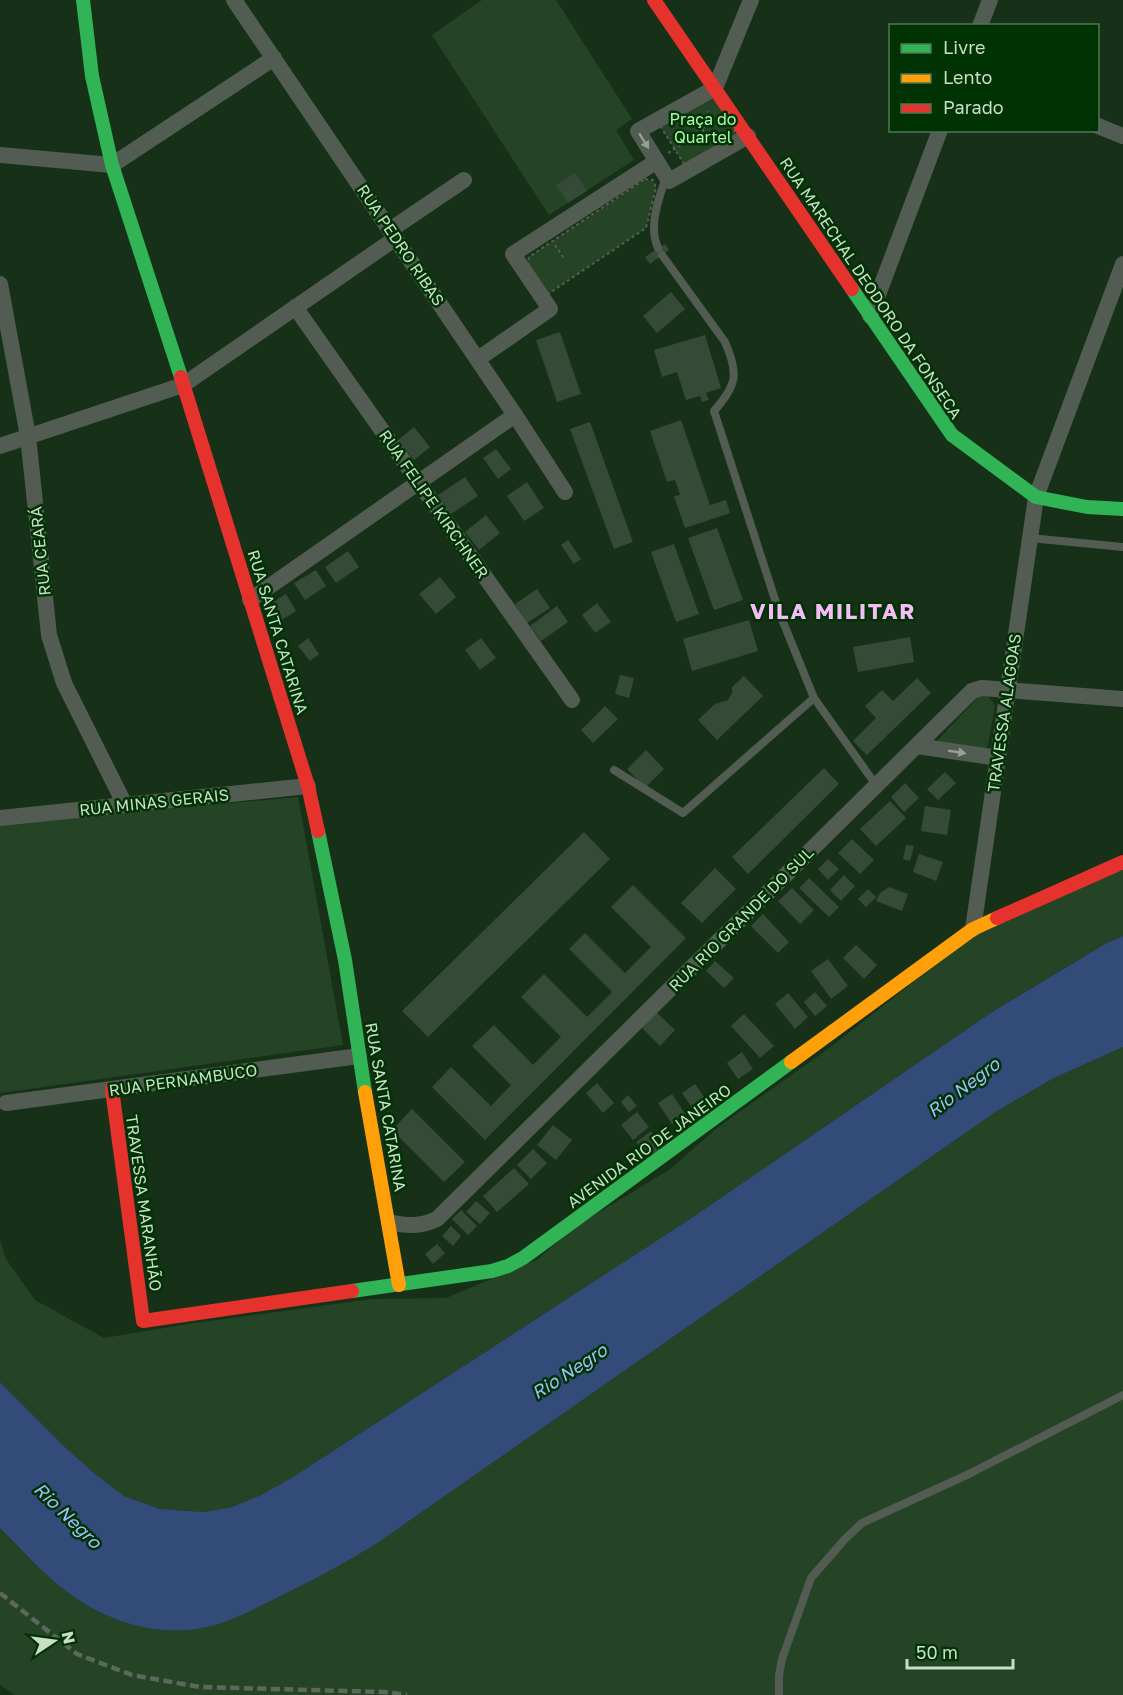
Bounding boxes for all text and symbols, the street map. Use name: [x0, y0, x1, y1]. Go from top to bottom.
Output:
legend: [889, 24, 1099, 132]
text: Livre: [943, 36, 985, 58]
text: Lento: [943, 66, 992, 88]
text: Parado: [943, 96, 1004, 118]
park label: Praça do Quartel: [670, 109, 736, 147]
one-way arrow: [639, 133, 650, 149]
street label: RUA MARECHAL DEODORO DA FONSECA: [776, 153, 966, 423]
street label: RUA PEDRO RIBAS: [353, 181, 449, 309]
street label: RUA FELIPE KIRCHNER: [375, 426, 493, 582]
street label: RUA CEARÁ: [25, 505, 55, 597]
street label: RUA SANTA CATARINA: [243, 547, 313, 717]
district label: VILA MILITAR: [750, 597, 916, 624]
street label: TRAVESSA ALAGOAS: [983, 632, 1025, 794]
one-way arrow: [948, 747, 967, 756]
street label: RUA MINAS GERAIS: [78, 784, 230, 820]
street label: RUA RIO GRANDE DO SUL: [664, 842, 818, 996]
street label: RUA SANTA CATARINA: [361, 1021, 411, 1193]
water label: Rio Negro: [922, 1052, 1005, 1121]
street label: RUA PERNAMBUCO: [108, 1060, 258, 1100]
street label: AVENIDA RIO DE JANEIRO: [563, 1080, 735, 1212]
street label: TRAVESSA MARANHÃO: [122, 1113, 166, 1293]
water label: Rio Negro: [527, 1338, 612, 1403]
water label: Rio Negro: [30, 1477, 107, 1553]
north arrow: [24, 1611, 84, 1671]
text: N: [58, 1629, 80, 1646]
scale bar: [907, 1632, 1014, 1670]
text: 50 m: [916, 1641, 958, 1663]

